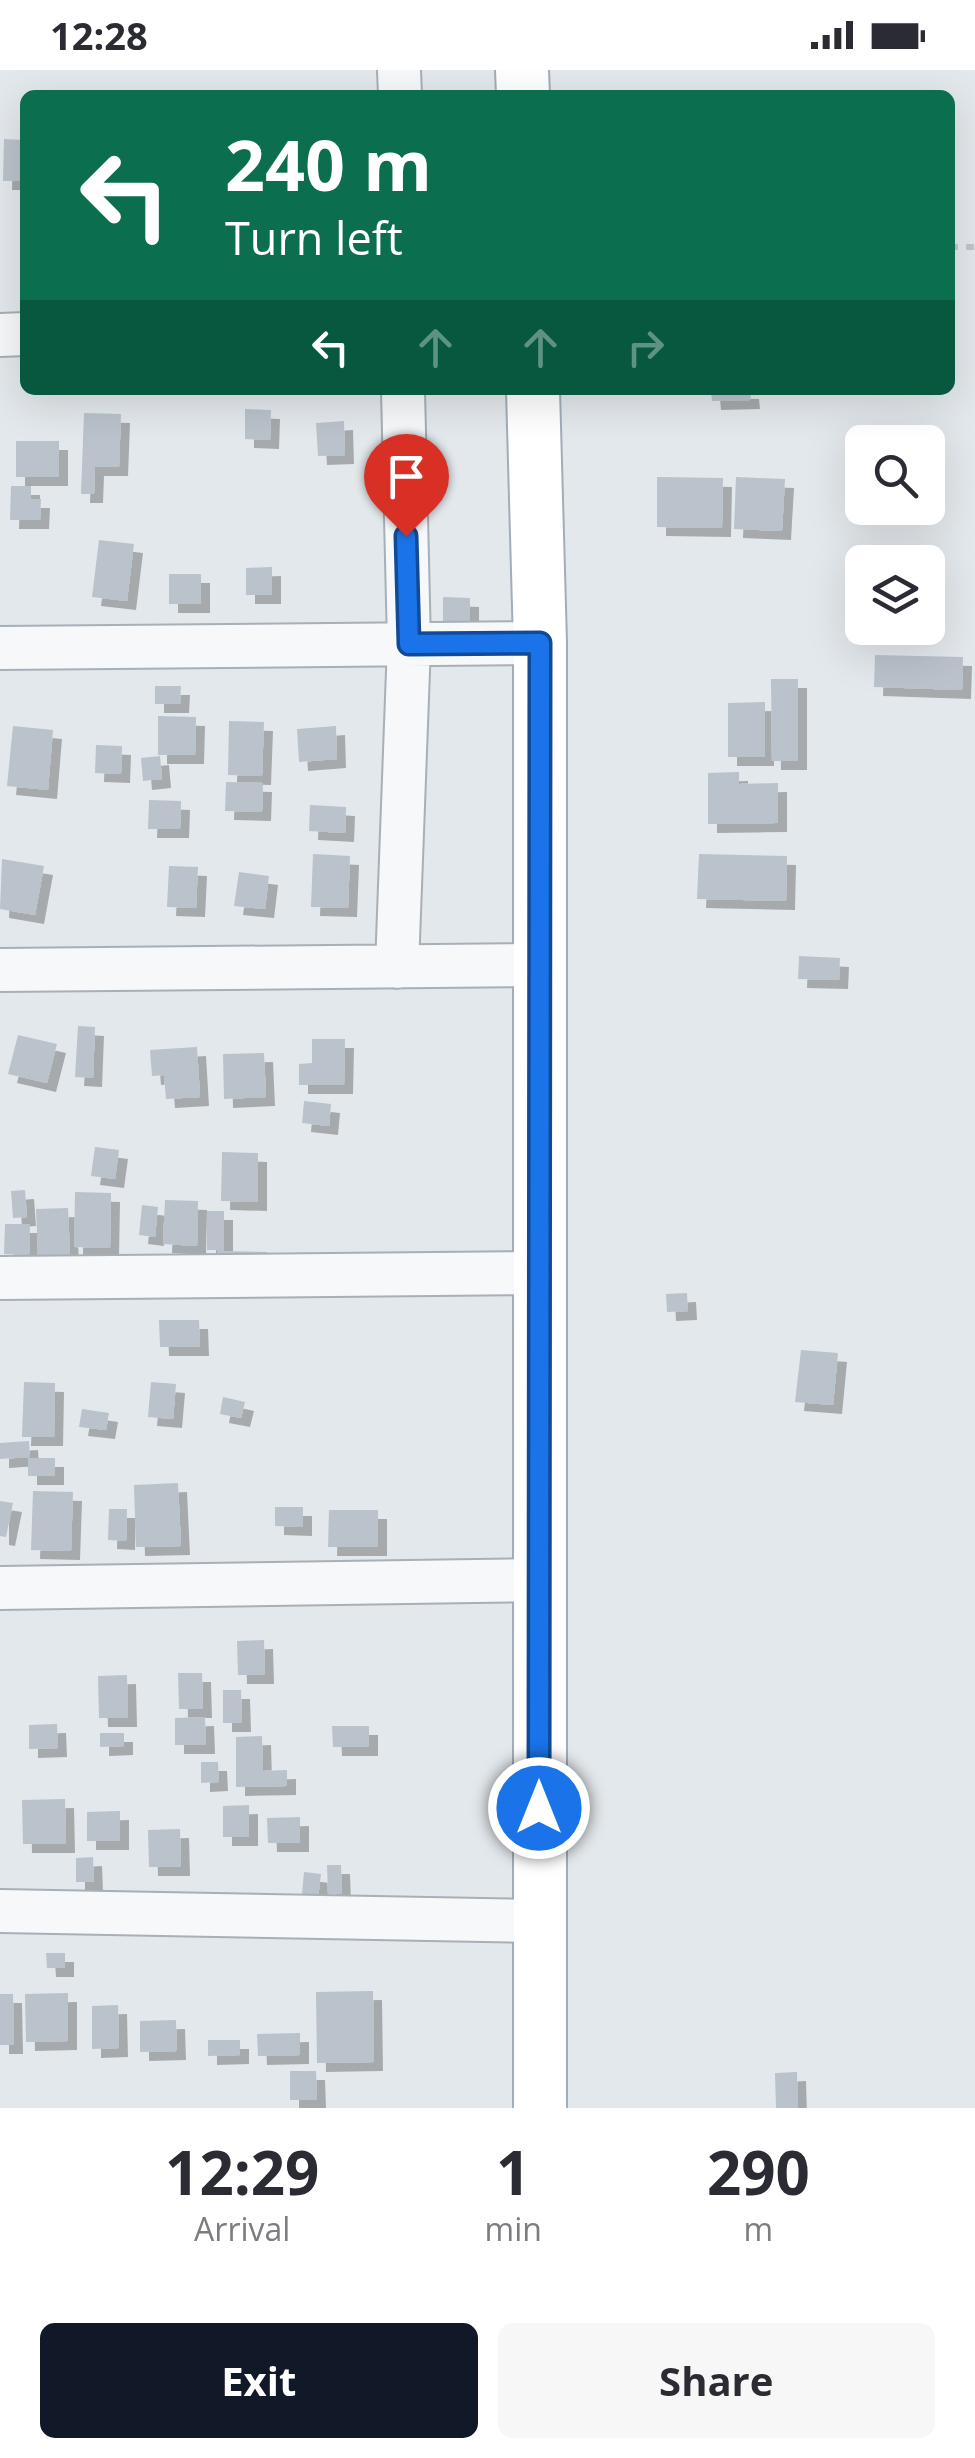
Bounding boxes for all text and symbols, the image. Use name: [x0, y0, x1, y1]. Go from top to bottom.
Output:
text: 12:28: [50, 9, 148, 61]
text: 240 m: [225, 116, 432, 212]
icon: left: [60, 130, 190, 260]
text: Turn left: [225, 207, 403, 268]
icon: left: [303, 320, 358, 375]
icon: ahead: [408, 320, 463, 375]
icon: ahead: [513, 320, 568, 375]
icon: right: [618, 320, 673, 375]
map controls: [845, 425, 945, 645]
button: search: [845, 425, 945, 525]
pin: [364, 434, 449, 537]
icon: arrive: [379, 449, 434, 504]
button: layers: [845, 545, 945, 645]
position arrow: [487, 1756, 591, 1860]
text: 12:29: [165, 2131, 319, 2213]
text: 1: [496, 2131, 530, 2213]
text: 290: [707, 2131, 810, 2213]
text: Arrival: [194, 2207, 290, 2250]
text: min: [485, 2207, 542, 2250]
text: m: [744, 2207, 773, 2250]
button: Exit: [40, 2323, 478, 2438]
button: Share: [498, 2323, 935, 2438]

